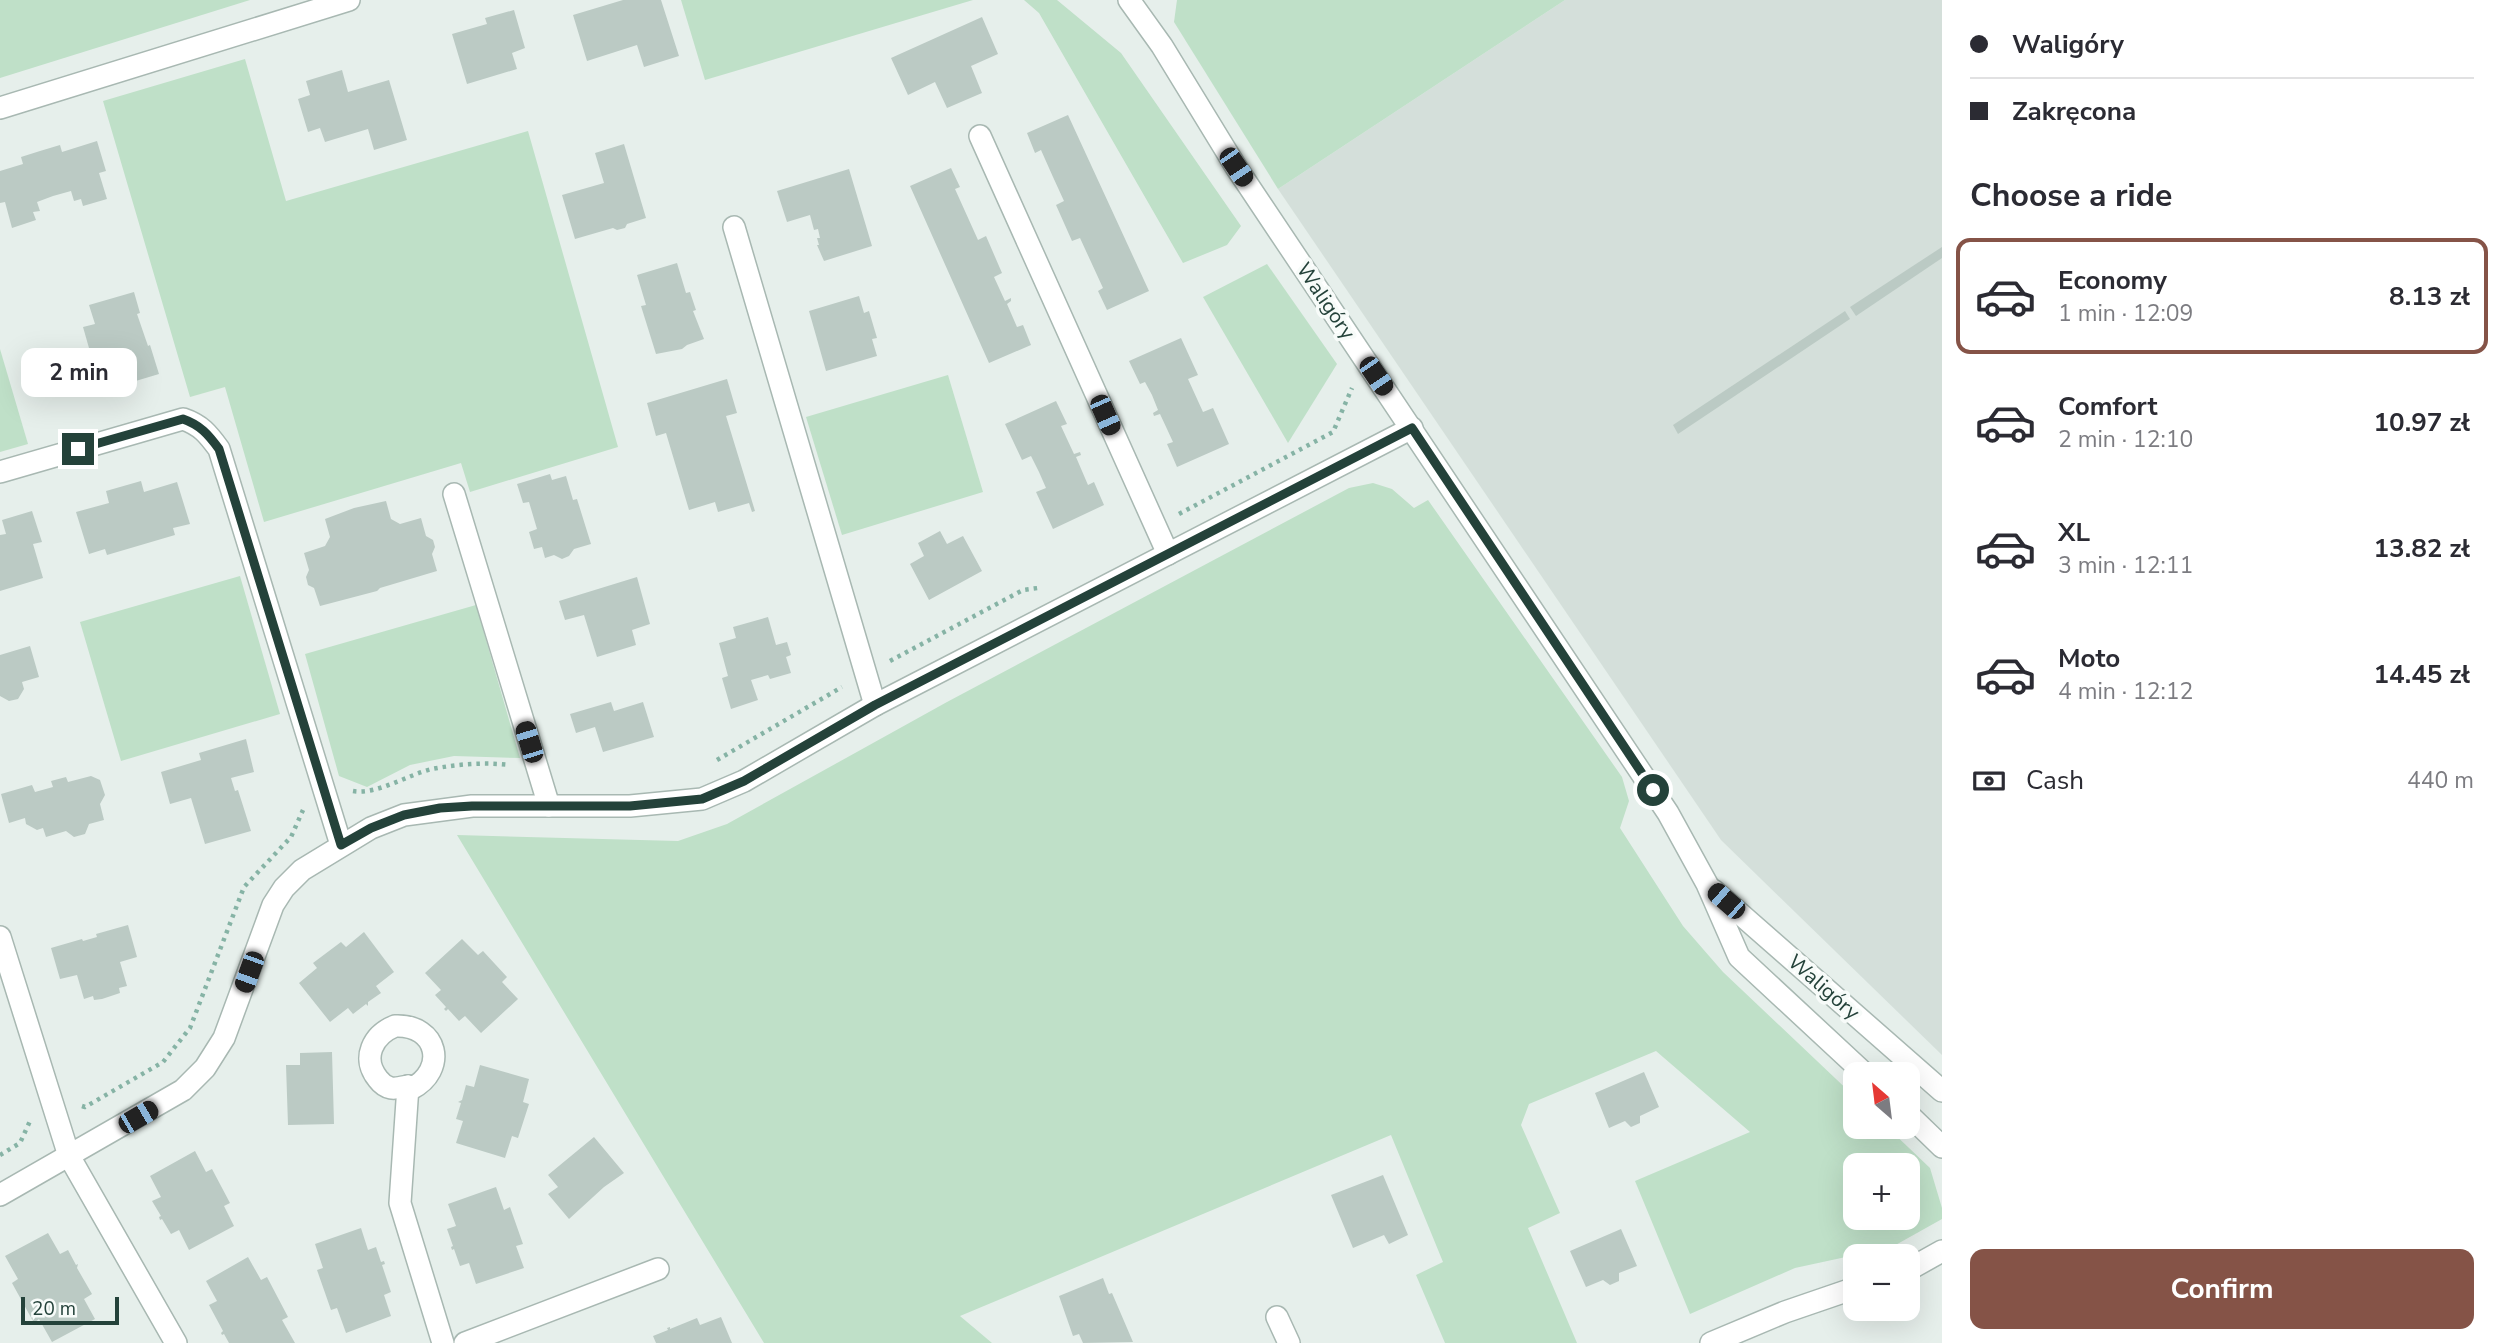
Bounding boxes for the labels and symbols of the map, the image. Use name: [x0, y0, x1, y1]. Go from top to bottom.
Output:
car: [1216, 144, 1257, 190]
street label: Waligóry: [1290, 257, 1362, 345]
callout: 2 min: [20, 348, 136, 396]
car: [1356, 353, 1397, 399]
car: [1087, 392, 1124, 438]
route end: [62, 433, 94, 465]
car: [513, 719, 546, 765]
route start: [1637, 774, 1669, 806]
car: [1704, 879, 1749, 923]
street label: Waligóry: [1782, 948, 1866, 1026]
car: [232, 949, 267, 995]
north arrow: [1843, 1062, 1920, 1139]
car: [115, 1097, 162, 1137]
scale bar: [21, 1294, 119, 1326]

